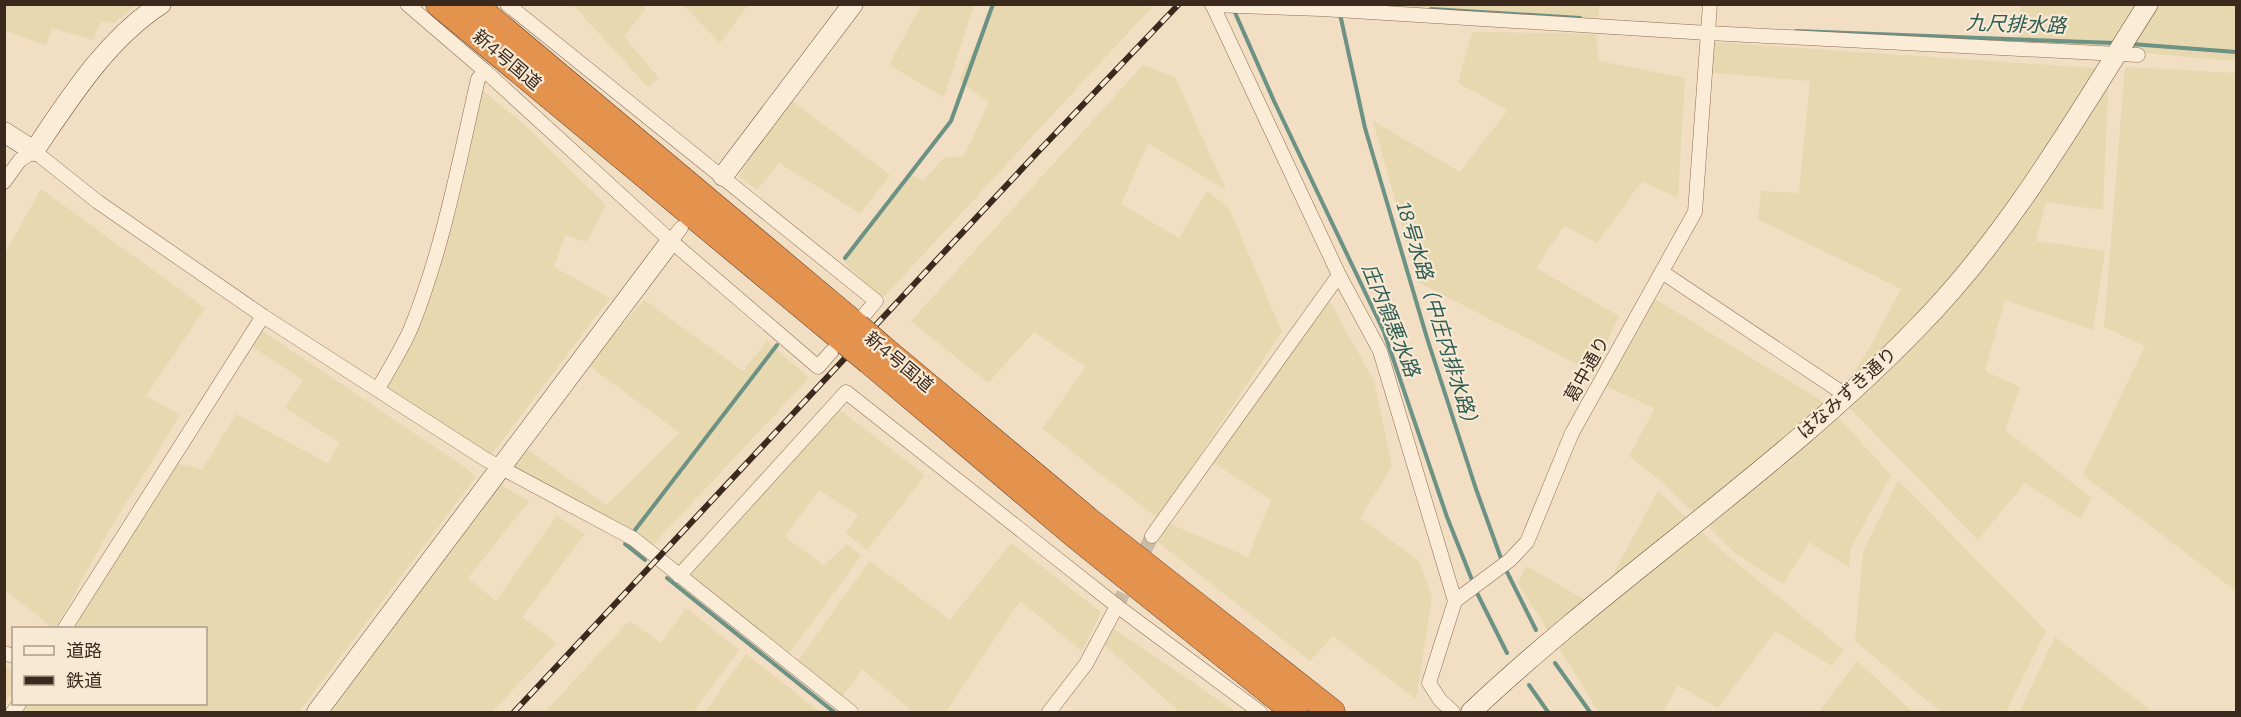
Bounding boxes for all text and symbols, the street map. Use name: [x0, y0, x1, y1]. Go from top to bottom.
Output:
water label: 九尺排水路: [1966, 10, 2068, 38]
street label: 新4号国道: [468, 25, 546, 95]
water label: 18号水路（中庄内排水路）: [1391, 199, 1485, 435]
water label: 庄内領悪水路: [1357, 260, 1425, 382]
street label: 新4号国道: [860, 327, 938, 397]
street label: 葛中通り: [1560, 332, 1614, 406]
street label: はなみずき通り: [1793, 343, 1901, 443]
legend: [12, 627, 207, 705]
text: 道路: [66, 640, 102, 662]
text: 鉄道: [66, 670, 102, 692]

